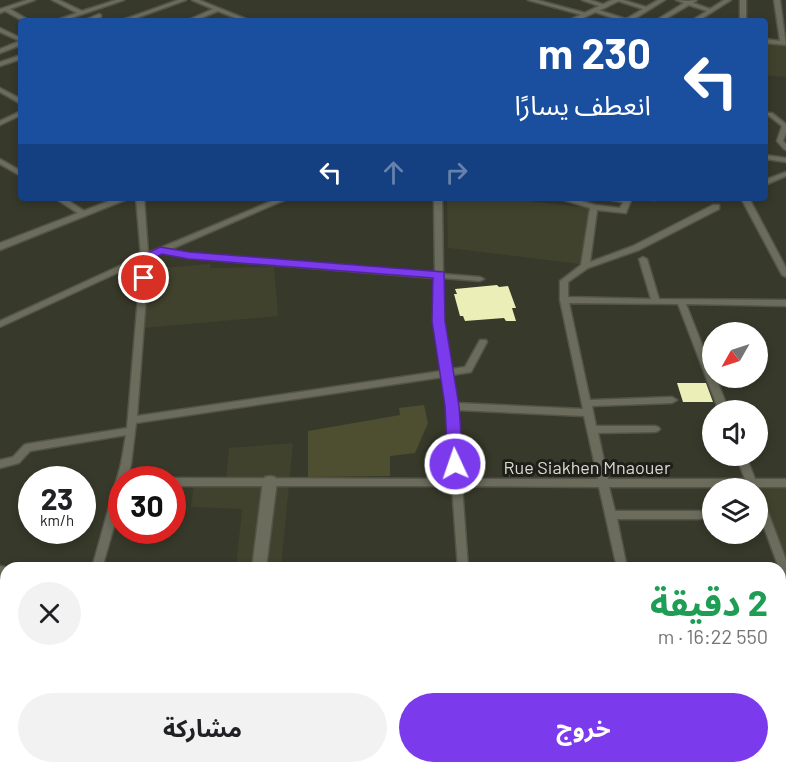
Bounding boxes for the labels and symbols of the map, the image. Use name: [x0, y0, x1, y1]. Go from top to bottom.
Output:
pin: [118, 252, 169, 303]
north arrow: [702, 322, 768, 388]
position arrow: [423, 432, 487, 496]
street label: Rue Siakhen Mnaouer: [503, 456, 671, 478]
speed limit sign: 30: [108, 466, 186, 544]

